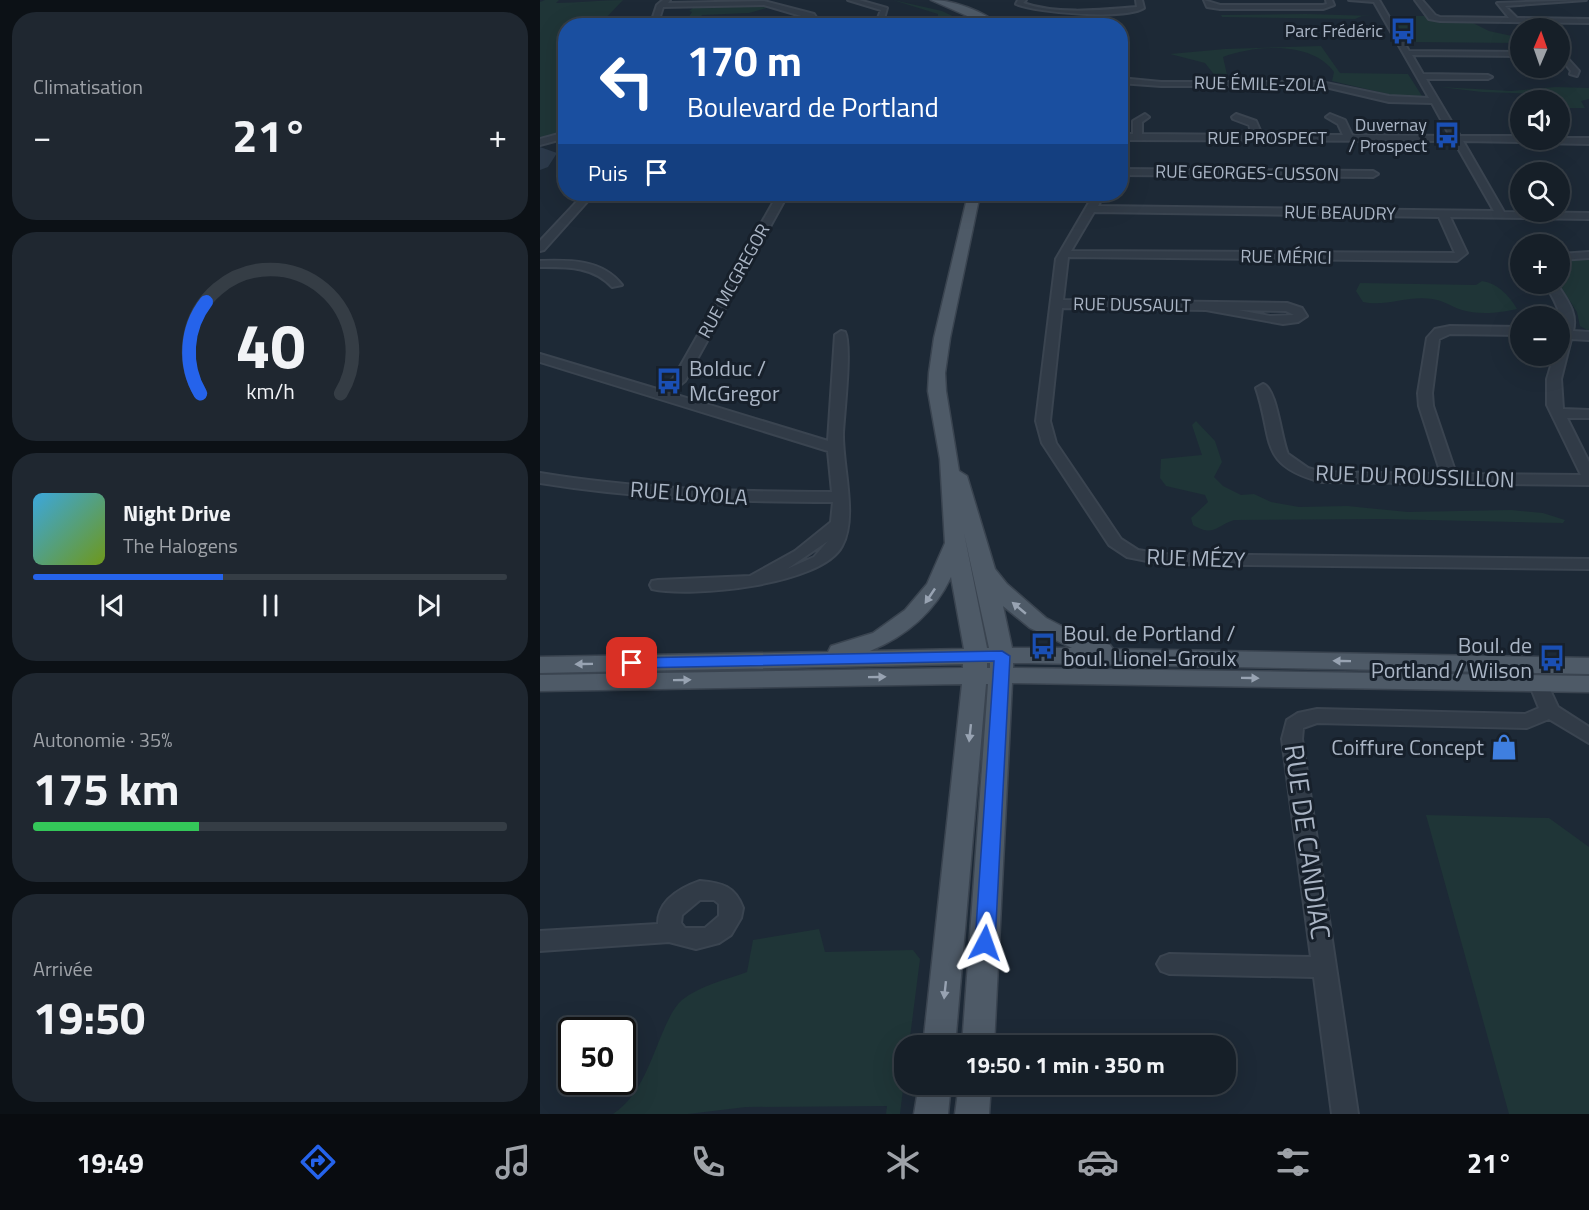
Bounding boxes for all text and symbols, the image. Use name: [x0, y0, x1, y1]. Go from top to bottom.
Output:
bus stop icon: Parc Frédéric: [1388, 16, 1418, 46]
place label: Parc Frédéric: [1285, 17, 1383, 44]
north arrow: [1510, 18, 1570, 78]
map controls: [1510, 18, 1570, 366]
text: 170 m: [687, 28, 802, 92]
icon: left: [588, 42, 666, 120]
street label: RUE ÉMILE-ZOLA: [1194, 69, 1327, 98]
text: Climatisation: [33, 71, 143, 102]
text: Boulevard de Portland: [687, 86, 939, 127]
button: sound: [1510, 90, 1570, 150]
text: 21°: [232, 101, 308, 169]
text: −: [33, 111, 51, 161]
text: +: [489, 111, 507, 161]
place label: Duvernay / Prospect: [1348, 111, 1428, 159]
bus stop icon: Duvernay / Prospect: [1432, 120, 1462, 150]
street label: RUE PROSPECT: [1207, 124, 1327, 151]
text: Puis: [588, 156, 628, 190]
icon: arrive: [640, 156, 673, 189]
street label: RUE GEORGES-CUSSON: [1155, 157, 1339, 188]
button: search: [1510, 162, 1570, 222]
street label: RUE BEAUDRY: [1284, 198, 1396, 227]
street label: RUE MCGREGOR: [691, 219, 776, 343]
button: +: [1510, 234, 1570, 294]
street label: RUE MÉRICI: [1240, 242, 1332, 271]
street label: RUE DUSSAULT: [1073, 290, 1192, 319]
text: 40: [235, 297, 305, 392]
button: −: [1510, 306, 1570, 366]
place label: Bolduc / McGregor: [689, 351, 780, 410]
bus stop icon: Bolduc / McGregor: [654, 366, 684, 396]
text: km/h: [246, 375, 294, 407]
street label: RUE DU ROUSSILLON: [1315, 456, 1515, 496]
street label: RUE LOYOLA: [629, 472, 749, 514]
text: Night Drive: [123, 496, 231, 530]
text: The Halogens: [123, 530, 238, 561]
street label: RUE MÉZY: [1146, 539, 1246, 577]
one-way arrow: [924, 588, 936, 604]
icon: previous: [96, 589, 129, 622]
icon: pause: [254, 589, 287, 622]
icon: next: [412, 589, 445, 622]
one-way arrow: [1011, 602, 1027, 615]
place label: Boul. de Portland / boul. Lionel-Groulx: [1063, 616, 1236, 675]
place label: Boul. de Portland / Wilson: [1371, 628, 1532, 687]
bus stop icon: Boul. de Portland / boul. Lionel-Groulx: [1028, 631, 1058, 661]
pin: [606, 637, 657, 688]
bus stop icon: Boul. de Portland / Wilson: [1537, 643, 1567, 673]
icon: arrive: [615, 646, 648, 679]
one-way arrow: [1332, 657, 1351, 666]
one-way arrow: [574, 659, 593, 669]
one-way arrow: [868, 672, 887, 682]
one-way arrow: [1241, 673, 1260, 683]
one-way arrow: [673, 676, 692, 685]
text: Autonomie · 35%: [33, 724, 172, 755]
one-way arrow: [965, 724, 975, 743]
place label: Coiffure Concept: [1331, 730, 1484, 764]
shop icon: Coiffure Concept: [1489, 732, 1519, 762]
street label: RUE DE CANDIAC: [1274, 742, 1342, 942]
text: 175 km: [33, 754, 179, 822]
position arrow: [953, 911, 1017, 975]
text: Arrivée: [33, 953, 93, 984]
one-way arrow: [940, 981, 950, 1000]
text: 19:50: [33, 983, 145, 1051]
speed limit sign: 50: [558, 1017, 636, 1095]
text: 19:50 · 1 min · 350 m: [965, 1048, 1165, 1082]
icon: directions: [297, 1141, 339, 1183]
icon: music: [492, 1141, 534, 1183]
icon: phone: [687, 1141, 729, 1183]
icon: climate: [882, 1141, 924, 1183]
icon: car: [1077, 1141, 1119, 1183]
icon: filters: [1272, 1141, 1314, 1183]
text: 19:49: [77, 1142, 144, 1183]
text: 21°: [1467, 1142, 1512, 1183]

